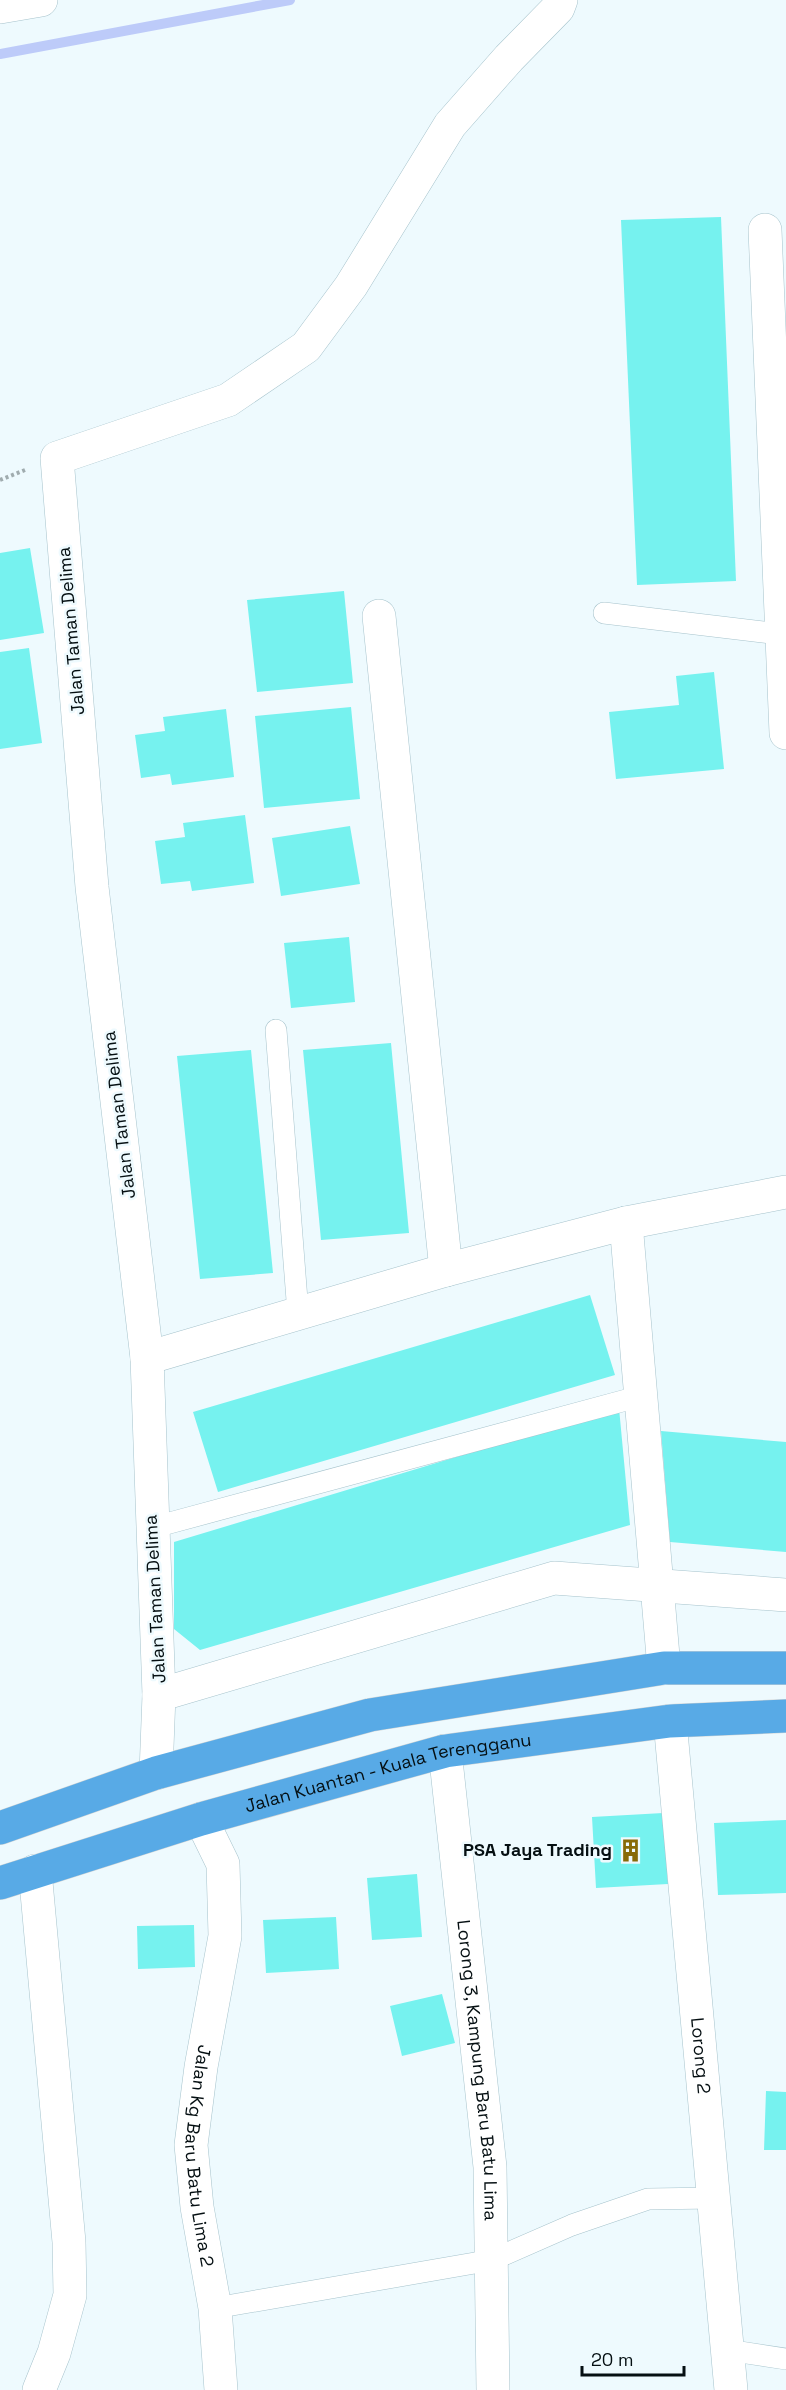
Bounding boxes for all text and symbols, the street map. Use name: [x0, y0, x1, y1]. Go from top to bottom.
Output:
street label: Jalan Taman Delima: [52, 546, 89, 716]
street label: Jalan Taman Delima: [97, 1030, 140, 1200]
street label: Jalan Taman Delima: [139, 1514, 170, 1684]
street label: Jalan Kuantan - Kuala Terengganu: [242, 1728, 533, 1817]
building icon: PSA Jaya Trading: [617, 1837, 643, 1863]
place label: PSA Jaya Trading: [463, 1838, 612, 1861]
street label: Lorong 3, Kampung Baru Batu Lima: [452, 1919, 503, 2221]
street label: Lorong 2: [686, 2016, 716, 2095]
street label: Jalan Kg Baru Batu Lima 2: [180, 2043, 219, 2269]
scale bar: [582, 2339, 684, 2377]
text: 20 m: [591, 2348, 634, 2371]

